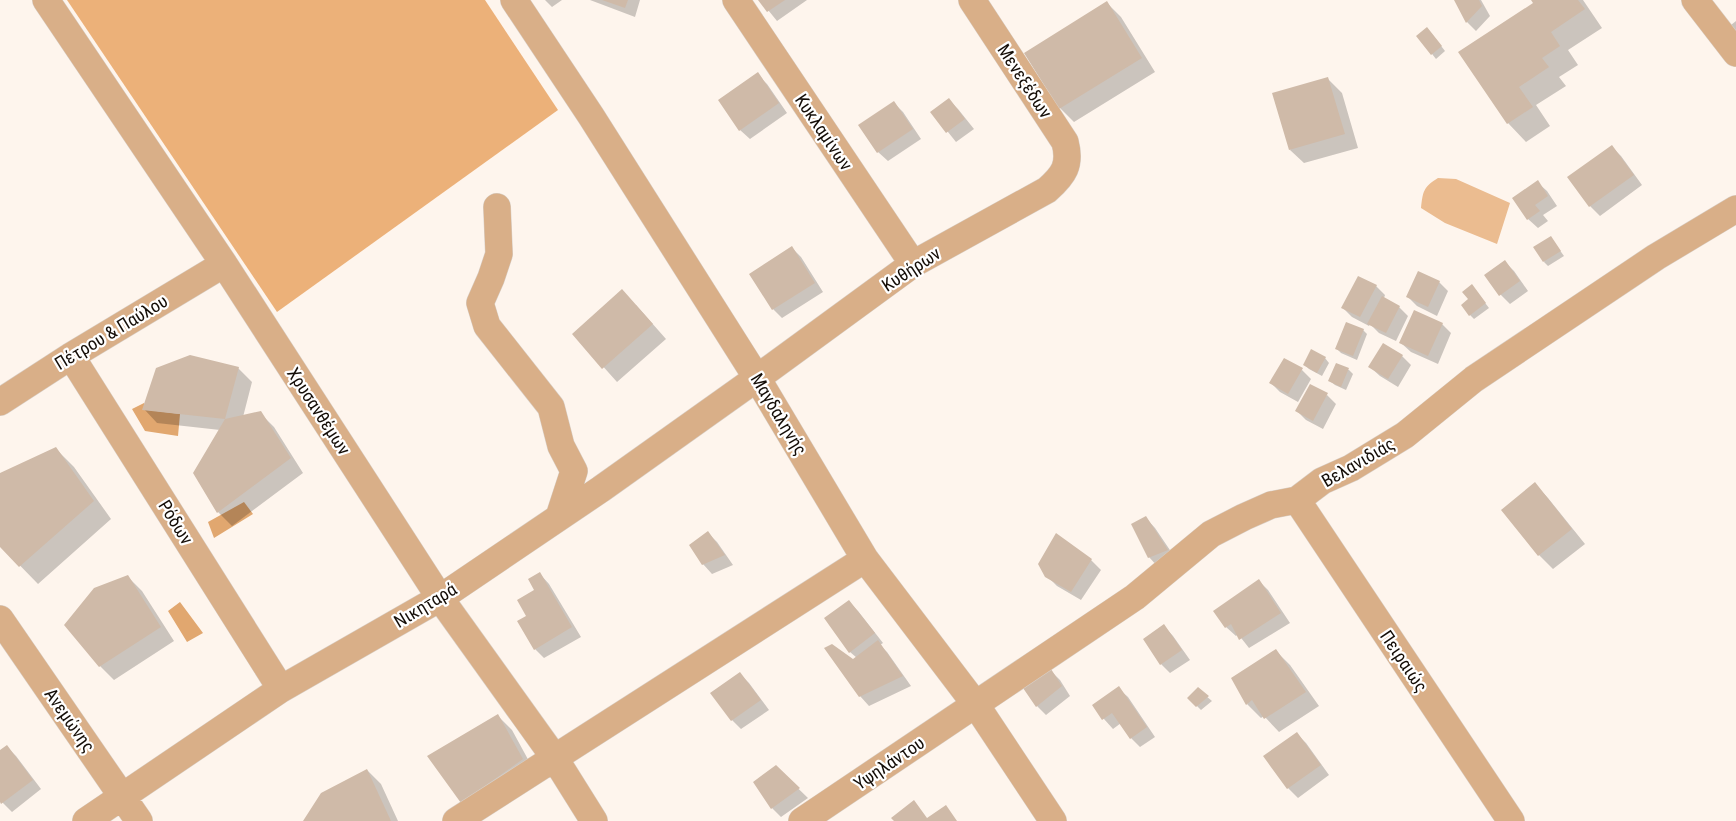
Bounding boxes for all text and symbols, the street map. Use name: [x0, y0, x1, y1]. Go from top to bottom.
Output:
street label: Μενεξέδων: [993, 40, 1057, 122]
street label: Κυκλαμίνων: [791, 90, 857, 174]
street label: Κυθήρων: [878, 242, 944, 296]
street label: Πέτρου & Παύλου: [51, 290, 171, 374]
street label: Χρυσανθέμων: [283, 363, 355, 459]
street label: Μαγδαληνής: [746, 369, 812, 459]
street label: Βελανιδιάς: [1318, 433, 1398, 491]
street label: Ρόδων: [154, 496, 198, 548]
street label: Νικηταρά: [390, 578, 460, 632]
street label: Πειραιώς: [1376, 626, 1432, 696]
street label: Ανεμώνης: [40, 684, 100, 756]
street label: Υψηλάντου: [850, 732, 928, 794]

